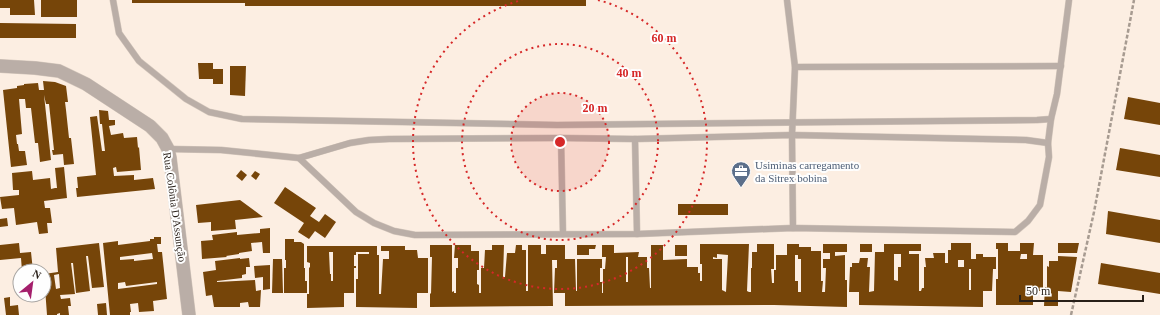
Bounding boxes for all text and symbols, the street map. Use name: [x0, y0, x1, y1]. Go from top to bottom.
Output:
text: 60 m: [652, 31, 677, 45]
text: 40 m: [617, 66, 642, 80]
text: 20 m: [583, 101, 608, 115]
centre of rings: [553, 135, 567, 149]
street label: Rua Colônia D'Assunção: [161, 151, 189, 263]
place label: Usiminas carregamento da Sitrex bobina: [755, 159, 860, 184]
office icon: Usiminas carregamento da Sitrex bobina: [730, 160, 752, 188]
north arrow: [12, 263, 52, 303]
text: N: [30, 267, 43, 281]
scale bar: [1020, 277, 1143, 303]
text: 50 m: [1026, 284, 1051, 298]

